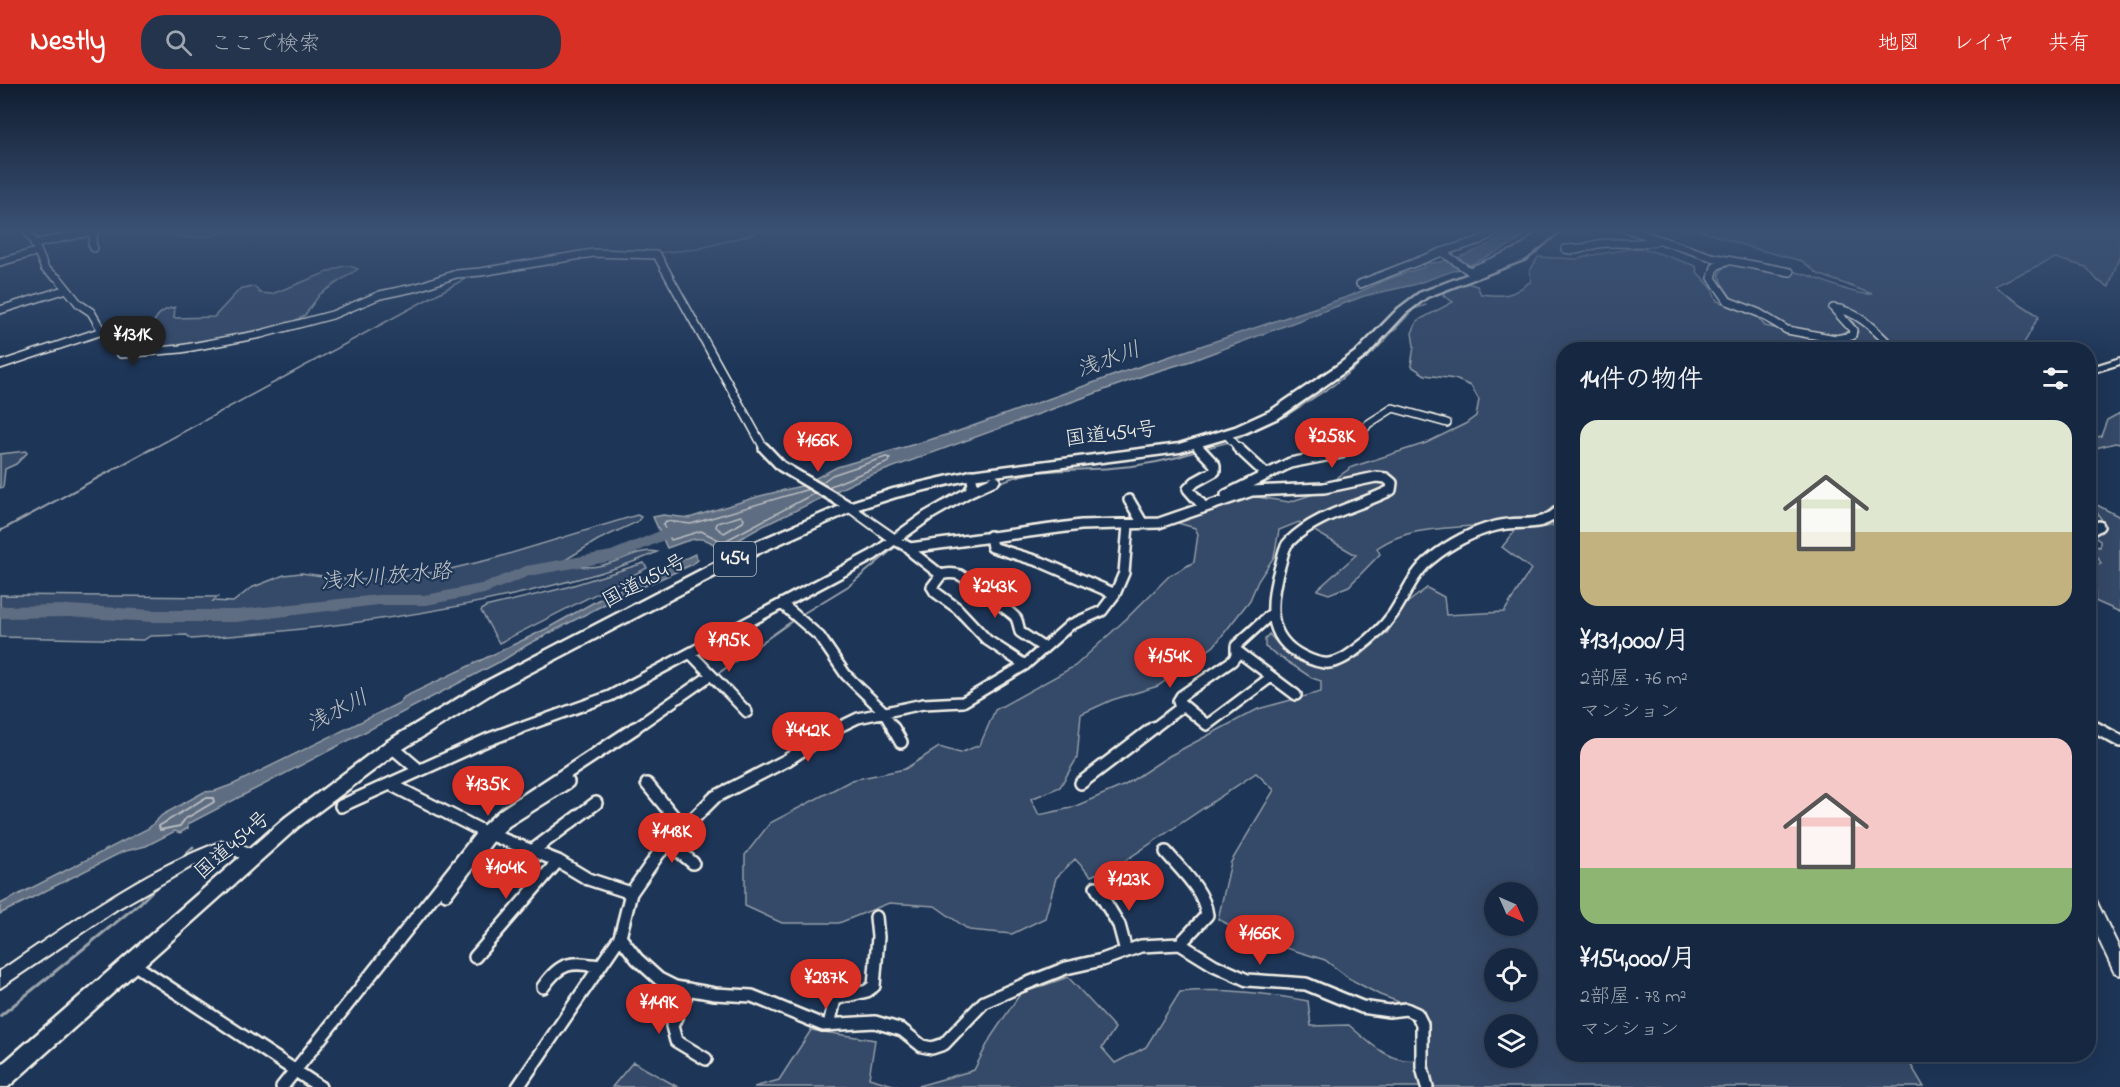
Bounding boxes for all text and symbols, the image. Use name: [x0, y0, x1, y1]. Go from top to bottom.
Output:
search box: [141, 15, 561, 69]
text: Nestly: [30, 22, 105, 63]
icon: search: [162, 26, 195, 59]
text: ここで検索: [210, 29, 320, 61]
text: 地図: [1878, 29, 1920, 59]
text: レイヤ: [1953, 29, 2015, 59]
text: 共有: [2048, 29, 2090, 59]
pin: ¥131K: [91, 316, 175, 367]
text: ¥131K: [114, 321, 152, 350]
water label: 浅水川: [1073, 335, 1145, 387]
text: 14件の物件: [1580, 362, 1703, 400]
icon: filters: [2039, 362, 2072, 395]
street label: 国道454号: [1063, 414, 1159, 456]
pin: ¥258K: [1290, 418, 1374, 469]
pin: ¥166K: [776, 422, 860, 473]
text: ¥258K: [1309, 423, 1355, 452]
text: ¥166K: [797, 427, 839, 456]
icon: home: [1772, 459, 1880, 567]
road number: 454: [714, 542, 756, 576]
street label: 国道454号: [597, 547, 693, 617]
water label: 浅水川放水路: [319, 556, 455, 600]
pin: ¥243K: [953, 568, 1037, 619]
text: ¥243K: [973, 573, 1017, 602]
pin: ¥195K: [687, 622, 771, 673]
text: ¥131,000/月: [1580, 623, 1690, 661]
text: ¥195K: [708, 627, 750, 656]
pin: ¥154K: [1128, 638, 1212, 689]
text: ¥154K: [1148, 643, 1192, 672]
text: 2部屋 · 76 m²: [1580, 665, 1688, 694]
water label: 浅水川: [301, 683, 375, 741]
text: マンション: [1580, 698, 1679, 727]
pin: ¥442K: [766, 712, 850, 763]
text: ¥442K: [786, 717, 830, 746]
pin: ¥135K: [446, 766, 530, 817]
text: ¥135K: [466, 771, 510, 800]
icon: home: [1772, 777, 1880, 885]
street label: 国道454号: [188, 804, 278, 888]
pin: ¥148K: [630, 813, 714, 864]
text: ¥148K: [652, 818, 692, 847]
pin: ¥104K: [464, 849, 548, 900]
text: ¥104K: [486, 854, 526, 883]
pin: ¥123K: [1087, 861, 1171, 912]
text: ¥123K: [1108, 866, 1150, 895]
north arrow: [1484, 882, 1538, 936]
map controls: [1484, 882, 1538, 1068]
pin: ¥166K: [1218, 915, 1302, 966]
text: ¥166K: [1239, 920, 1281, 949]
text: ¥154,000/月: [1580, 941, 1696, 979]
button: locate: [1484, 948, 1538, 1002]
pin: ¥287K: [784, 959, 868, 1010]
text: ¥287K: [804, 964, 848, 993]
text: 2部屋 · 78 m²: [1580, 983, 1686, 1012]
pin: ¥149K: [617, 984, 701, 1035]
text: ¥149K: [640, 989, 678, 1018]
button: layers: [1484, 1014, 1538, 1068]
text: マンション: [1580, 1016, 1679, 1045]

